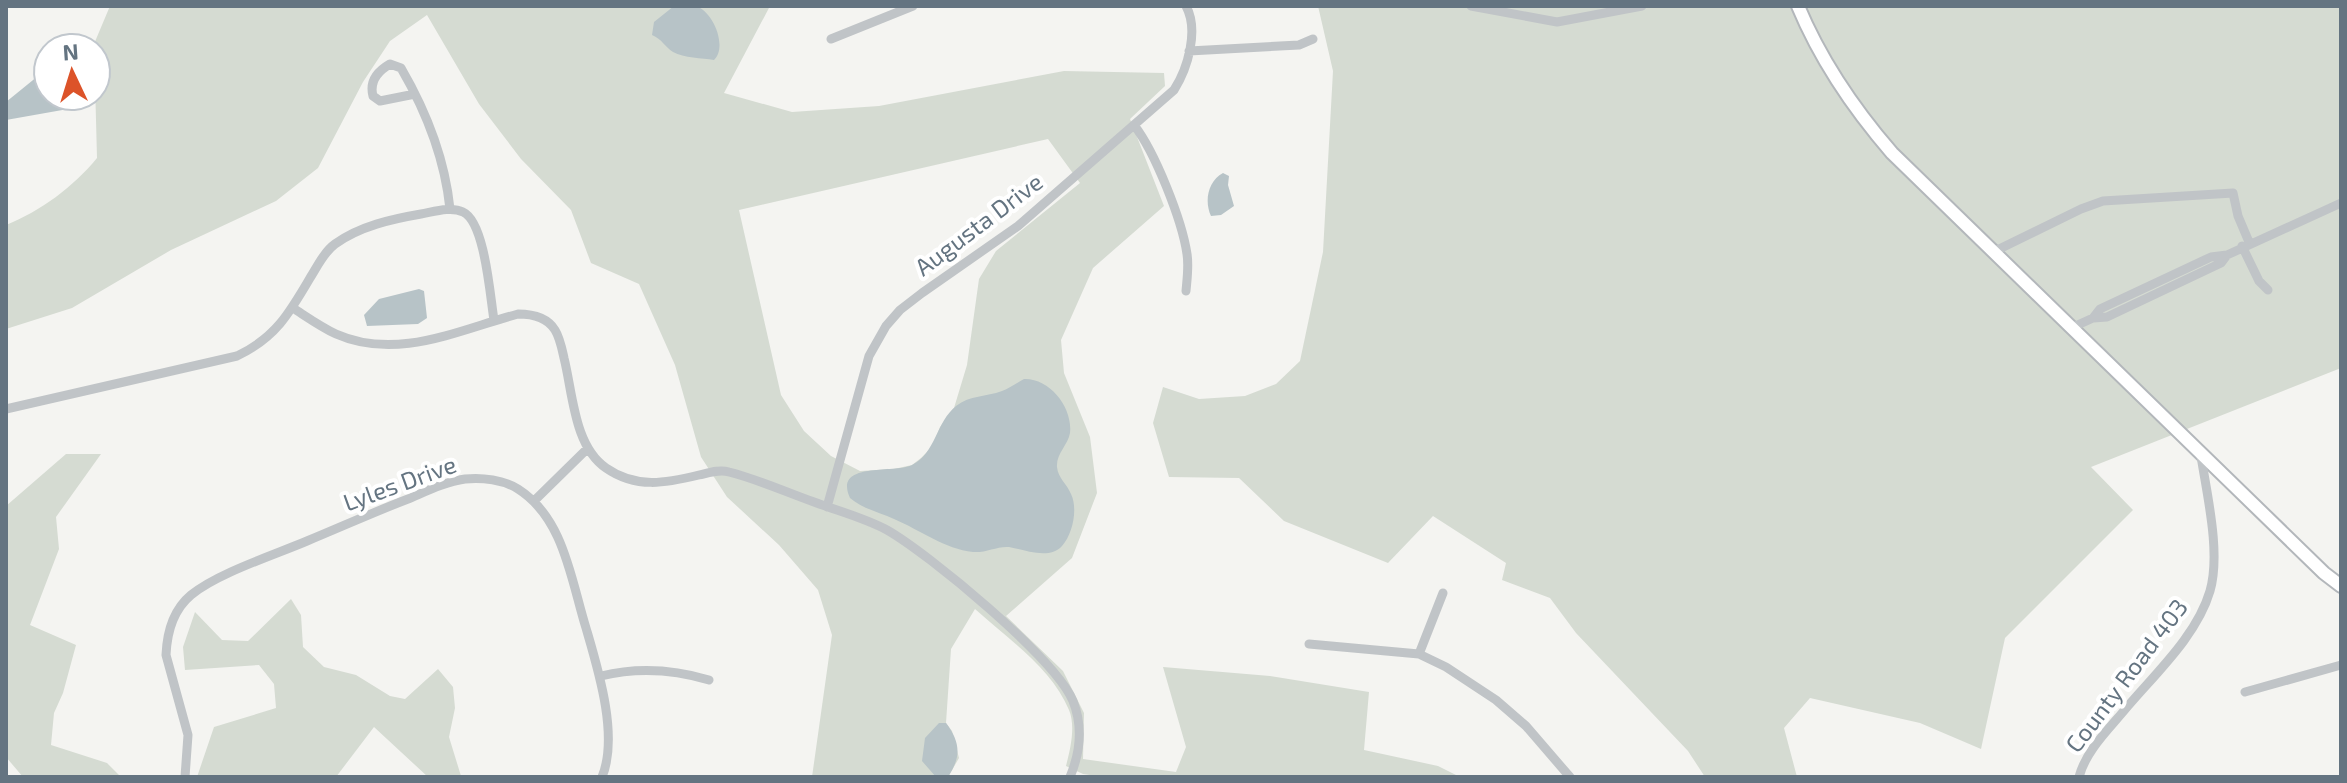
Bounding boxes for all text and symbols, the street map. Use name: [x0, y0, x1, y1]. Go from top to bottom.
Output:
north arrow: [32, 32, 112, 112]
text: N: [62, 38, 79, 65]
street label: Augusta Drive: [908, 166, 1048, 281]
street label: Lyles Drive: [339, 449, 460, 516]
street label: County Road 403: [2059, 593, 2193, 758]

